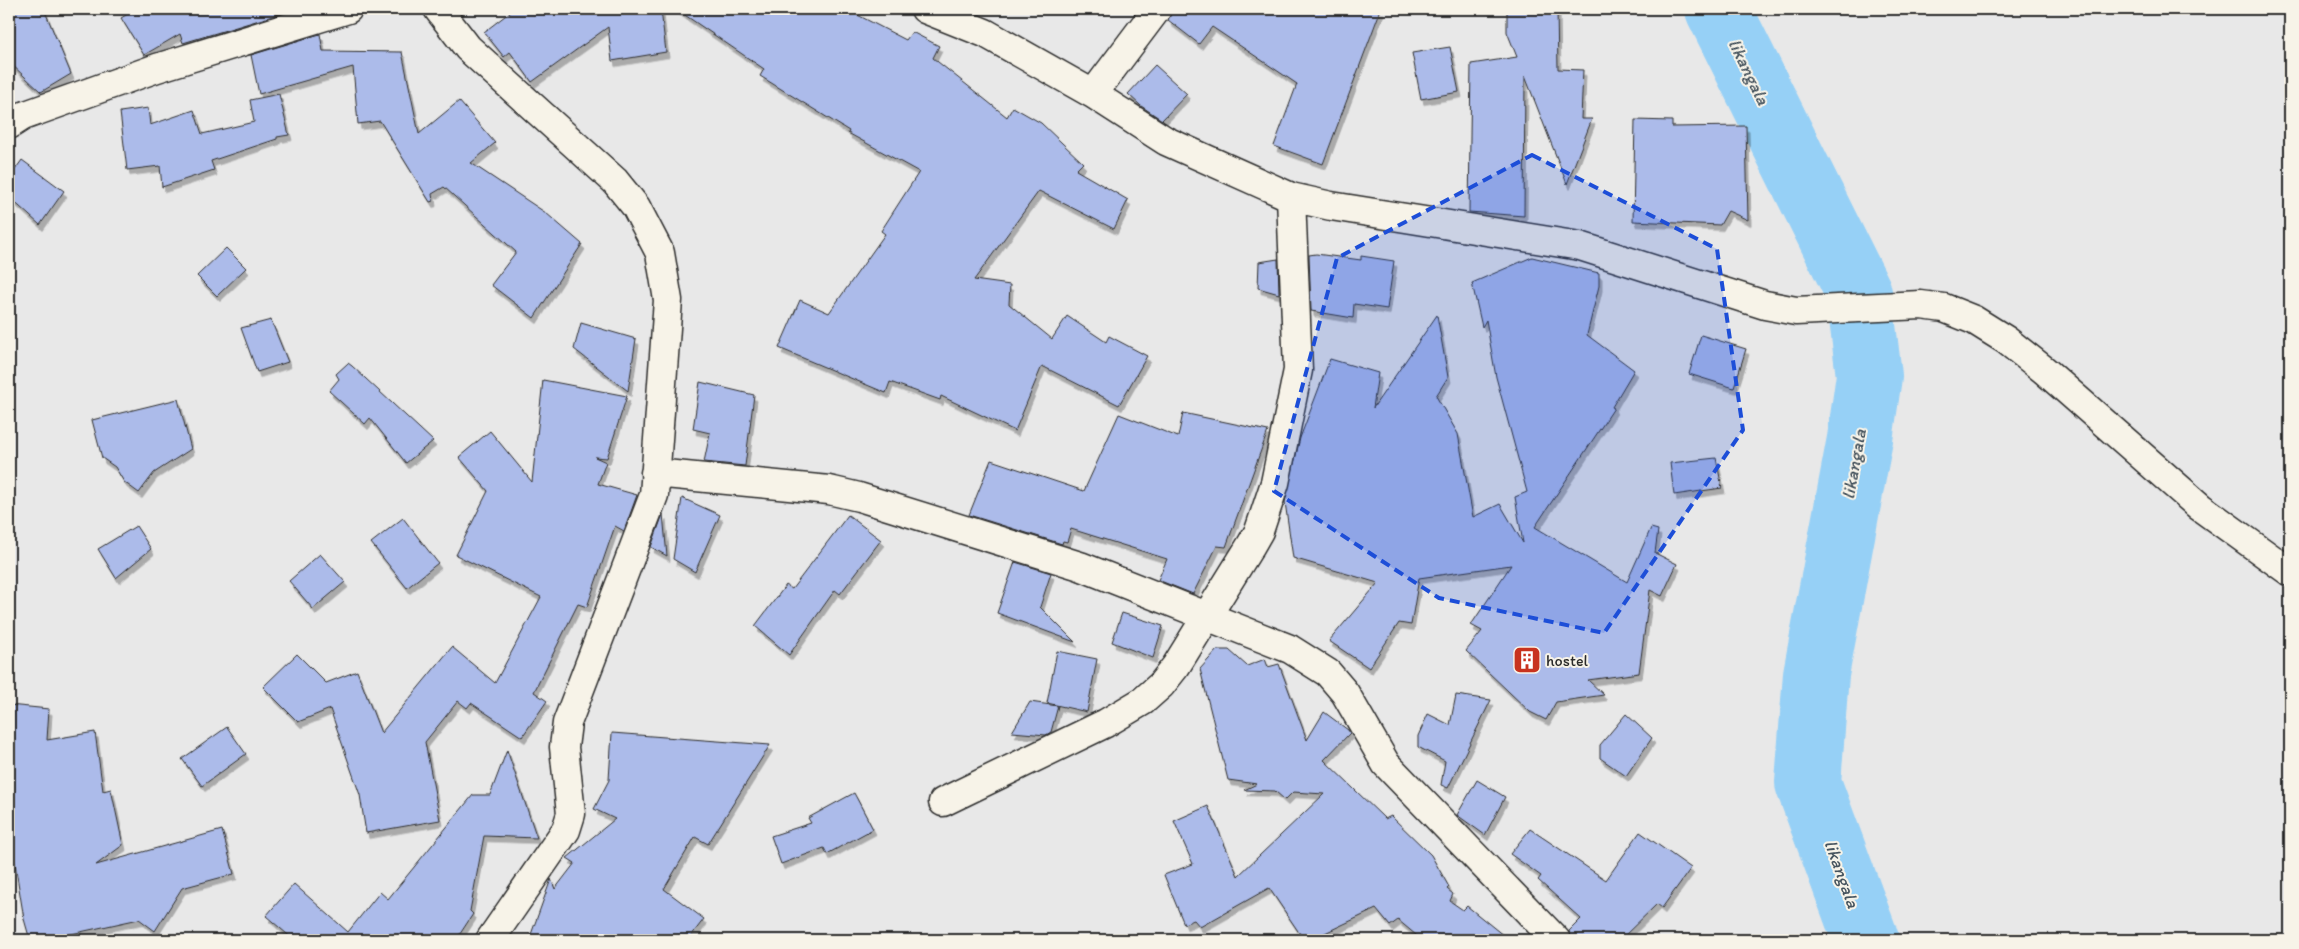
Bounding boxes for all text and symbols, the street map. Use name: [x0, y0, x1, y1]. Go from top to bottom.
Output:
water label: likangala: [1724, 35, 1775, 109]
water label: likangala: [1837, 427, 1871, 501]
building icon: hostel: [1512, 645, 1542, 675]
place label: hostel: [1546, 651, 1589, 670]
water label: likangala: [1820, 837, 1865, 912]

